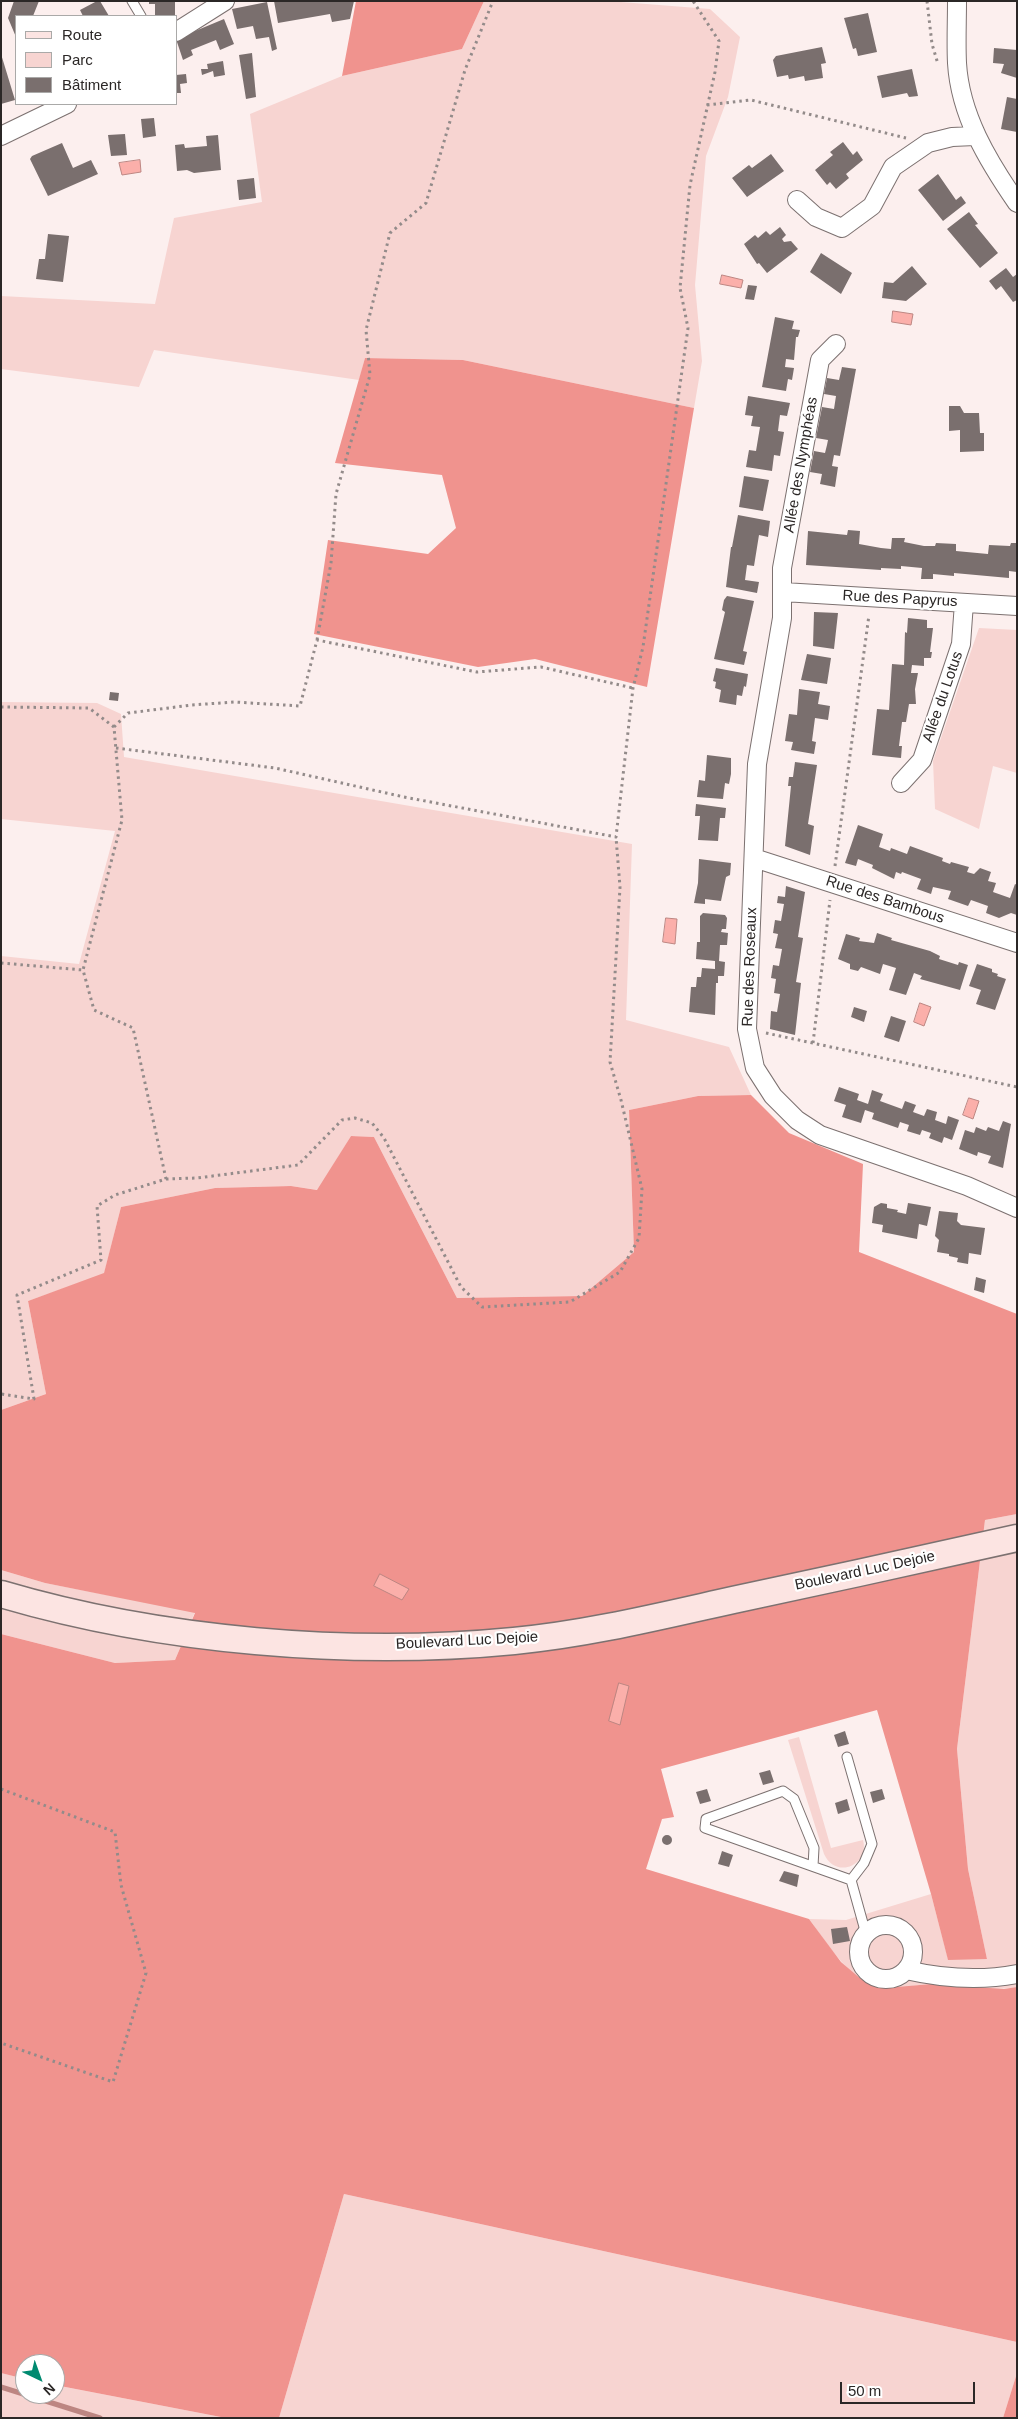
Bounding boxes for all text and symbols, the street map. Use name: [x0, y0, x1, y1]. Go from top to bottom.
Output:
legend: [15, 15, 178, 105]
text: Route: [62, 26, 102, 43]
text: Parc: [62, 51, 93, 68]
text: Bâtiment: [62, 76, 121, 93]
street label: Allée des Nymphéas: [780, 396, 822, 534]
street label: Rue des Papyrus: [842, 587, 958, 611]
street label: Allée du Lotus: [919, 649, 967, 745]
street label: Rue des Bambous: [824, 872, 946, 928]
street label: Rue des Roseaux: [739, 907, 761, 1027]
street label: Boulevard Luc Dejoie: [793, 1547, 937, 1595]
street label: Boulevard Luc Dejoie: [395, 1628, 539, 1654]
north arrow: [15, 2354, 65, 2404]
scale bar: [843, 2372, 978, 2404]
text: N: [40, 2380, 58, 2399]
text: 50 m: [848, 2382, 881, 2399]

